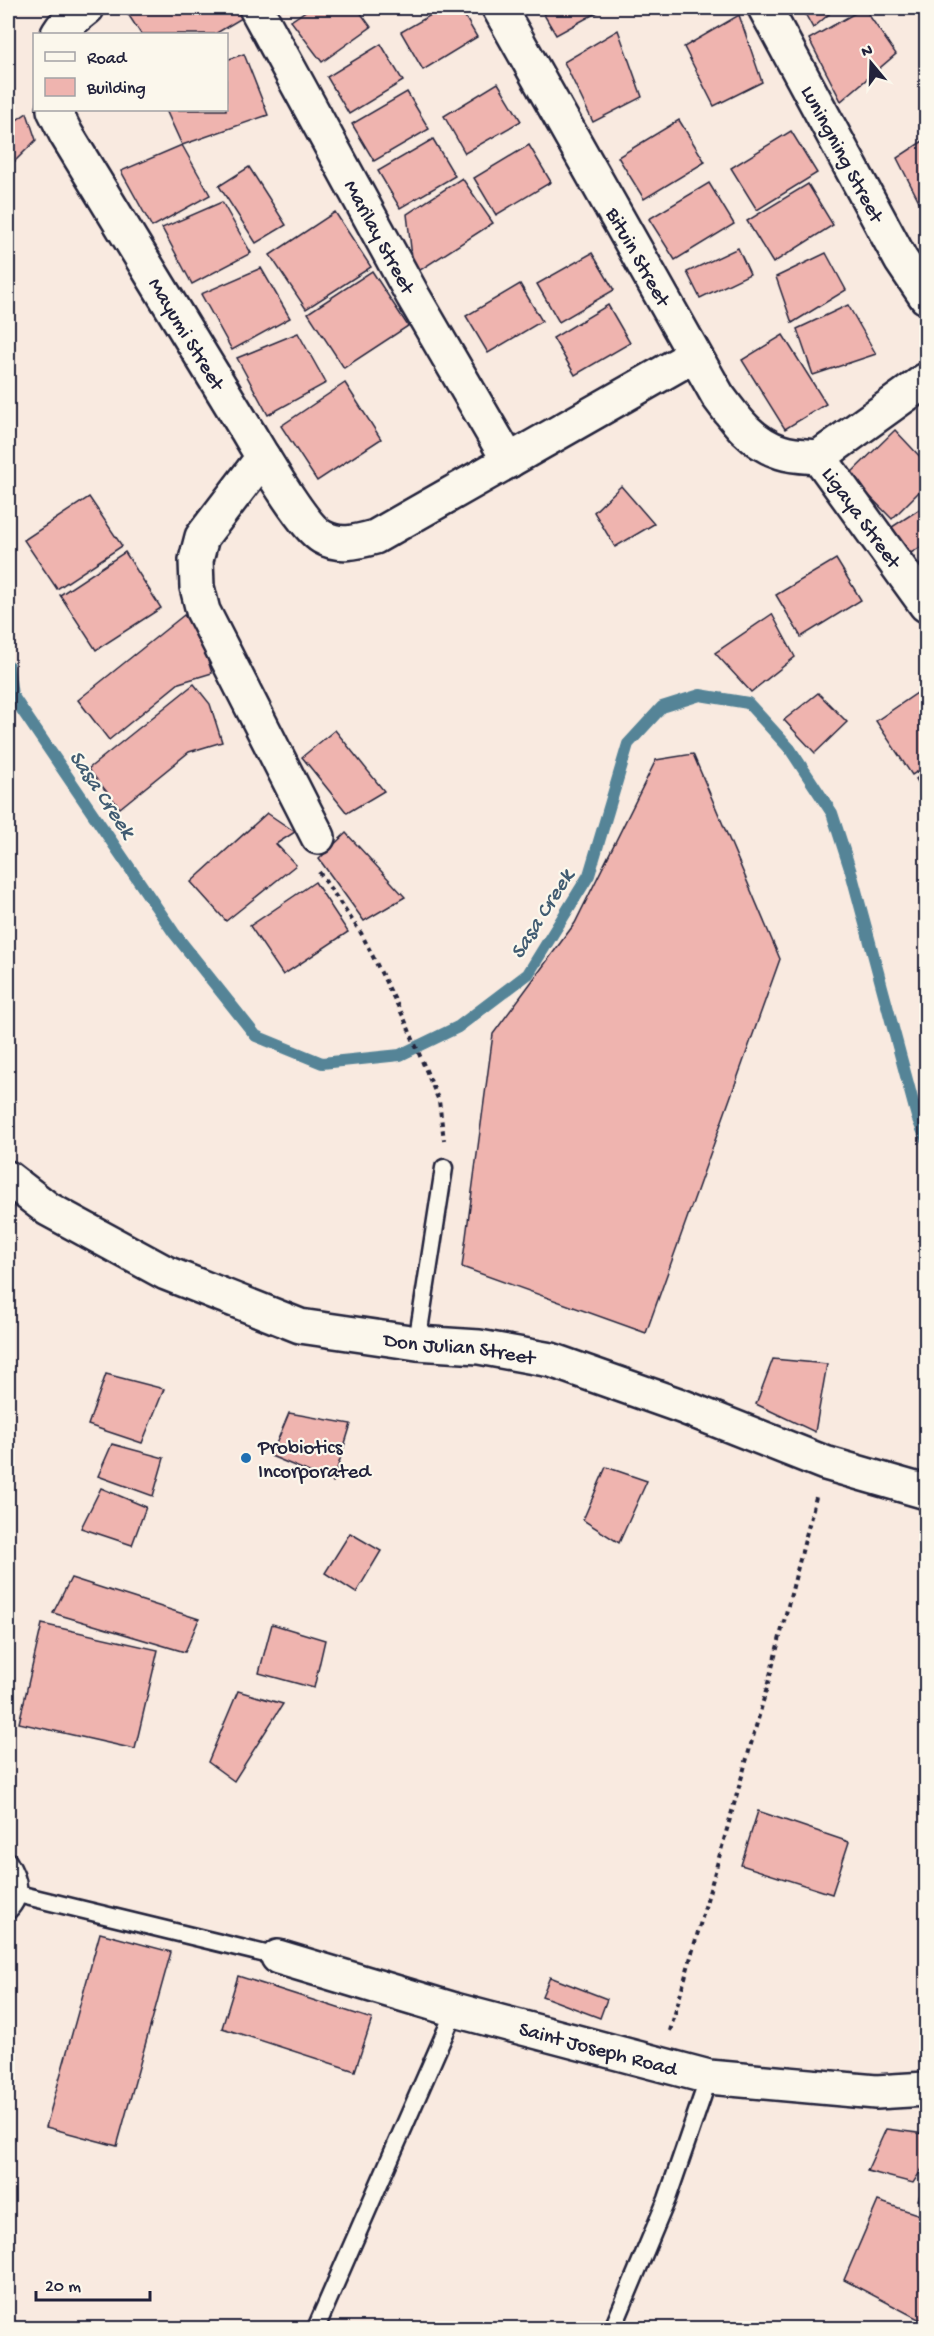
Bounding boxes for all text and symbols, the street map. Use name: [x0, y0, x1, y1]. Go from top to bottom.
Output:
legend: [33, 33, 228, 111]
north arrow: [841, 33, 901, 93]
text: N: [859, 41, 876, 63]
text: Road: [87, 49, 128, 70]
text: Building: [86, 79, 146, 100]
street label: Luningning Street: [793, 82, 888, 230]
street label: Marilay Street: [336, 177, 420, 301]
street label: Bituin Street: [598, 203, 675, 314]
street label: Mayumi Street: [141, 274, 229, 398]
street label: Ligaya Street: [815, 464, 906, 576]
water label: Sasa Creek: [62, 746, 141, 846]
water label: Sasa Creek: [506, 864, 582, 964]
street label: Don Julian Street: [380, 1329, 539, 1373]
place label: Probiotics Incorporated: [257, 1437, 372, 1486]
marker: Probiotics Incorporated: [239, 1451, 253, 1465]
street label: Saint Joseph Road: [516, 2018, 681, 2084]
scale bar: [36, 2264, 150, 2302]
text: 20 m: [45, 2277, 81, 2298]

